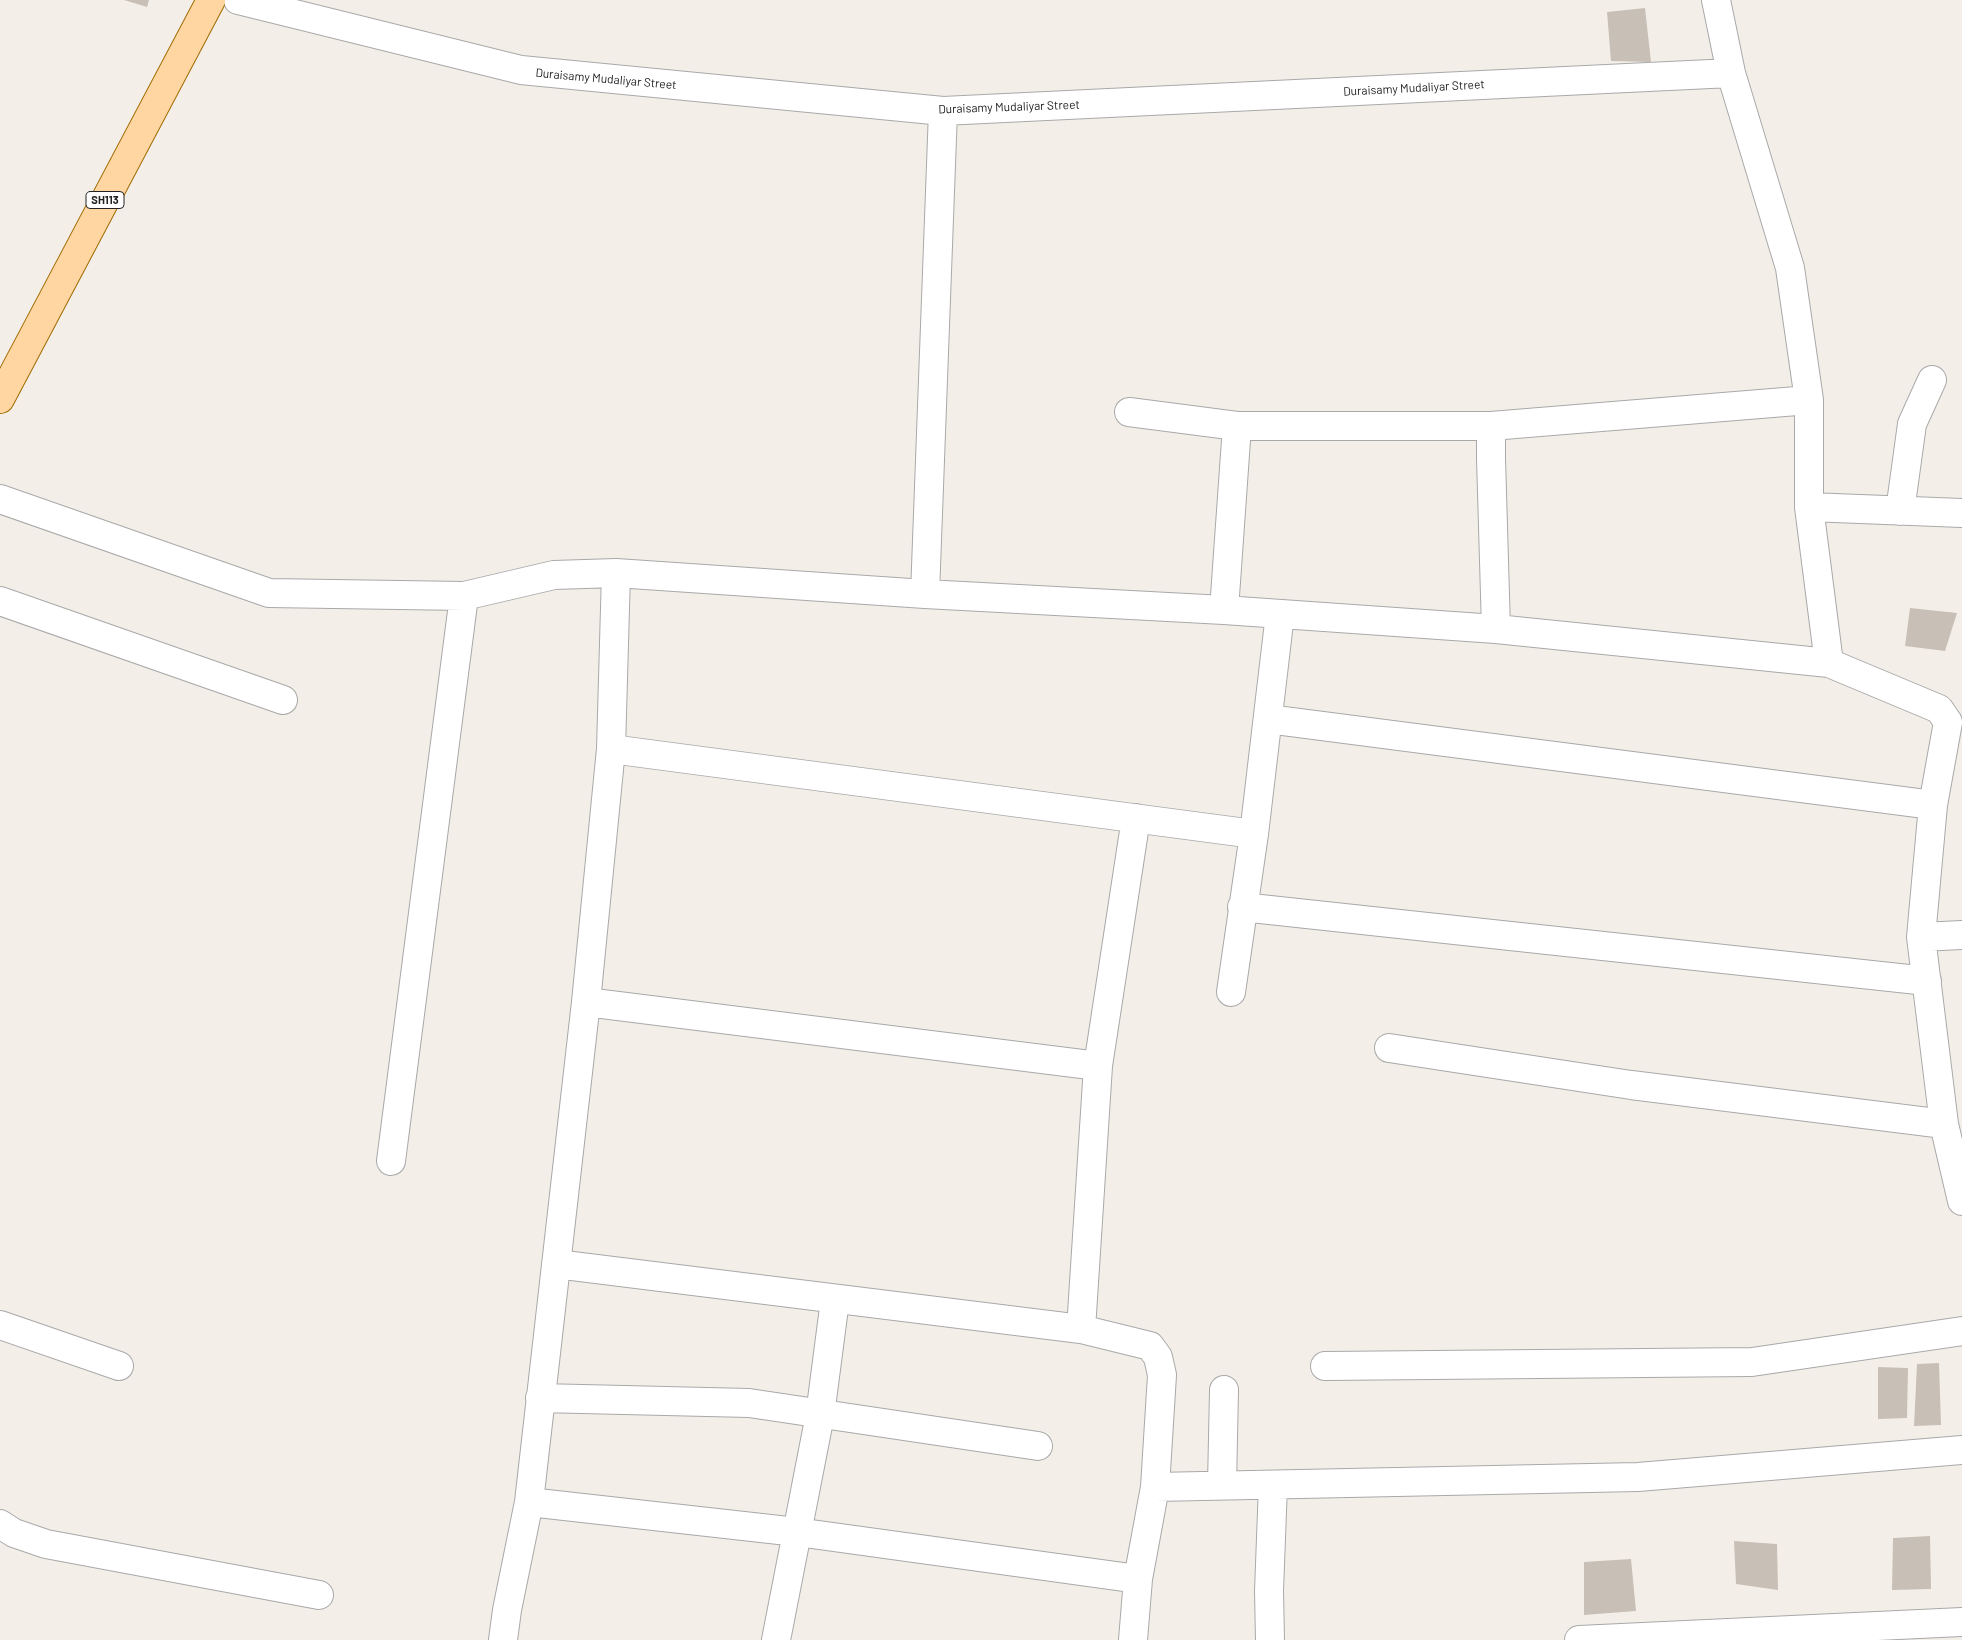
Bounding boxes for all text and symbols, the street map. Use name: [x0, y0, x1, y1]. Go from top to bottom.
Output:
street label: Duraisamy Mudaliyar Street: [535, 66, 677, 92]
street label: Duraisamy Mudaliyar Street: [1343, 77, 1485, 99]
street label: Duraisamy Mudaliyar Street: [938, 97, 1080, 117]
road number: SH113: [86, 192, 124, 208]

